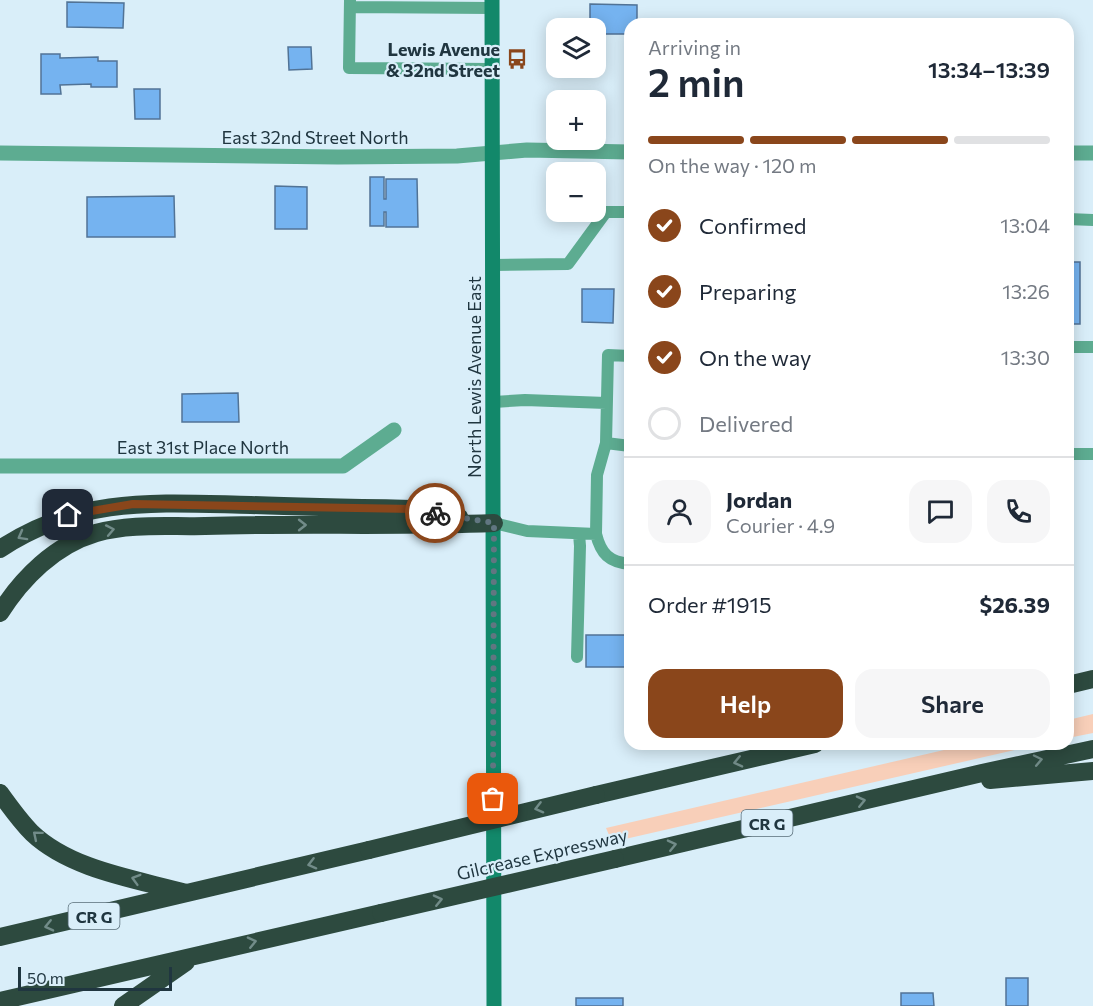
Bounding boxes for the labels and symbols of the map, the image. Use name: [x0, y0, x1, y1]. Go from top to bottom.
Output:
place label: Lewis Avenue & 32nd Street: [386, 38, 500, 81]
bus stop icon: Lewis Avenue & 32nd Street: [505, 47, 529, 71]
street label: East 32nd Street North: [222, 126, 408, 148]
street label: North Lewis Avenue East: [463, 276, 485, 478]
street label: East 31st Place North: [117, 436, 289, 458]
courier: [405, 483, 465, 543]
pin: [42, 489, 93, 540]
one-way arrow: [297, 519, 306, 531]
one-way arrow: [105, 524, 115, 537]
one-way arrow: [18, 529, 28, 540]
one-way arrow: [1033, 754, 1043, 767]
one-way arrow: [733, 755, 743, 768]
pin: [467, 773, 518, 824]
one-way arrow: [856, 795, 866, 808]
one-way arrow: [535, 801, 545, 814]
road number: CR G: [742, 810, 792, 836]
street label: Gilcrease Expressway: [455, 824, 629, 884]
one-way arrow: [33, 831, 44, 842]
one-way arrow: [666, 840, 676, 853]
one-way arrow: [308, 856, 318, 869]
one-way arrow: [131, 874, 142, 886]
one-way arrow: [433, 894, 443, 907]
road number: CR G: [68, 903, 119, 929]
one-way arrow: [44, 919, 54, 932]
one-way arrow: [247, 937, 257, 950]
scale bar: [18, 964, 172, 992]

